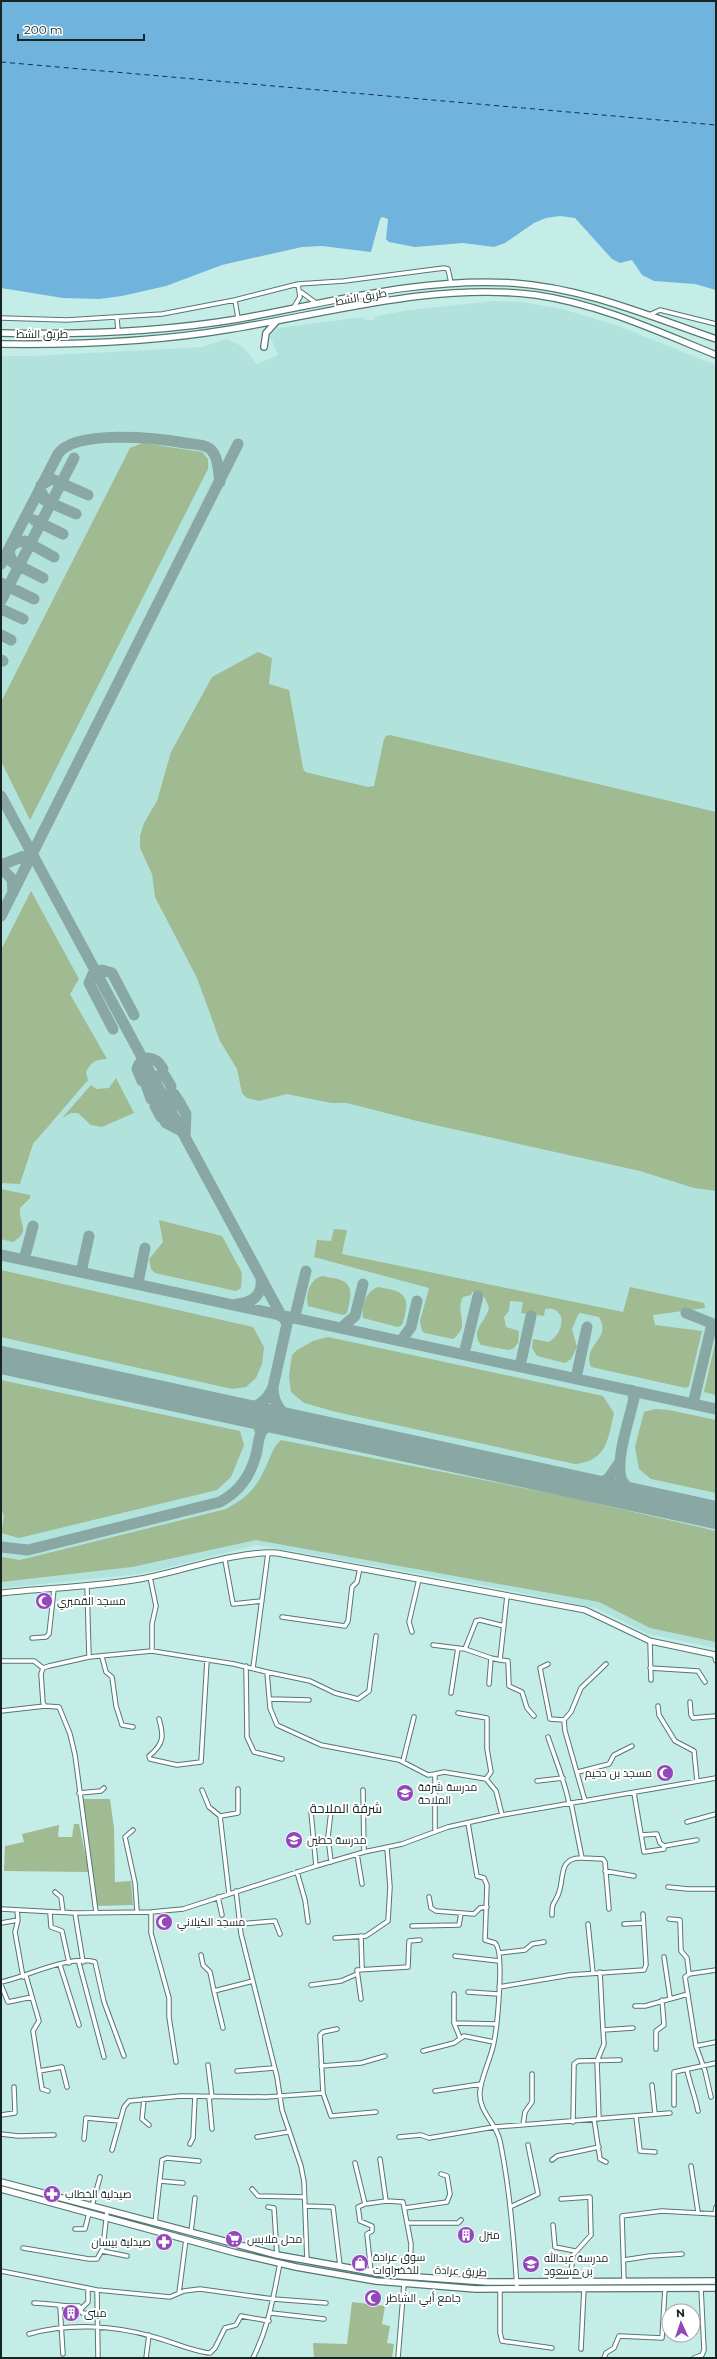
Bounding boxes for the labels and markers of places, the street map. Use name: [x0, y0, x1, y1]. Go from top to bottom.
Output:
mosque icon: مسجد القمبري: [34, 1591, 54, 1611]
place label: مسجد القمبري: [57, 1594, 126, 1610]
mosque icon: مسجد بن دحيم: [655, 1763, 675, 1783]
place label: مسجد بن دحيم: [585, 1766, 652, 1781]
place label: مدرسة شرفة الملاحة: [418, 1780, 477, 1807]
school or university icon: مدرسة شرفة الملاحة: [395, 1783, 415, 1803]
school or university icon: مدرسة حطين: [284, 1830, 304, 1850]
place label: مدرسة حطين: [307, 1833, 366, 1847]
mosque icon: مسجد الكيلاني: [154, 1912, 174, 1932]
place label: مسجد الكيلاني: [177, 1915, 245, 1931]
pharmacy icon: صيدلية الخطاب: [42, 2184, 62, 2204]
place label: صيدلية الخطاب: [65, 2187, 131, 2201]
building icon: منزل: [456, 2225, 476, 2245]
place label: منزل: [479, 2228, 500, 2242]
supermarket icon: محل ملابس: [224, 2229, 244, 2249]
pharmacy icon: صيدلية بيسان: [154, 2232, 174, 2252]
place label: محل ملابس: [247, 2232, 302, 2246]
place label: صيدلية بيسان: [91, 2235, 151, 2249]
place label: سوق عرادة للخضراوات: [373, 2250, 425, 2277]
place label: مدرسة عبدالله بن مسعود: [544, 2250, 608, 2278]
shop icon: سوق عرادة للخضراوات: [350, 2253, 370, 2273]
school or university icon: مدرسة عبدالله بن مسعود: [521, 2254, 541, 2274]
mosque icon: جامع أبي الشاطر: [363, 2288, 383, 2308]
place label: جامع أبي الشاطر: [385, 2291, 461, 2307]
building icon: مبنى: [61, 2303, 81, 2323]
place label: مبنى: [84, 2306, 107, 2320]

